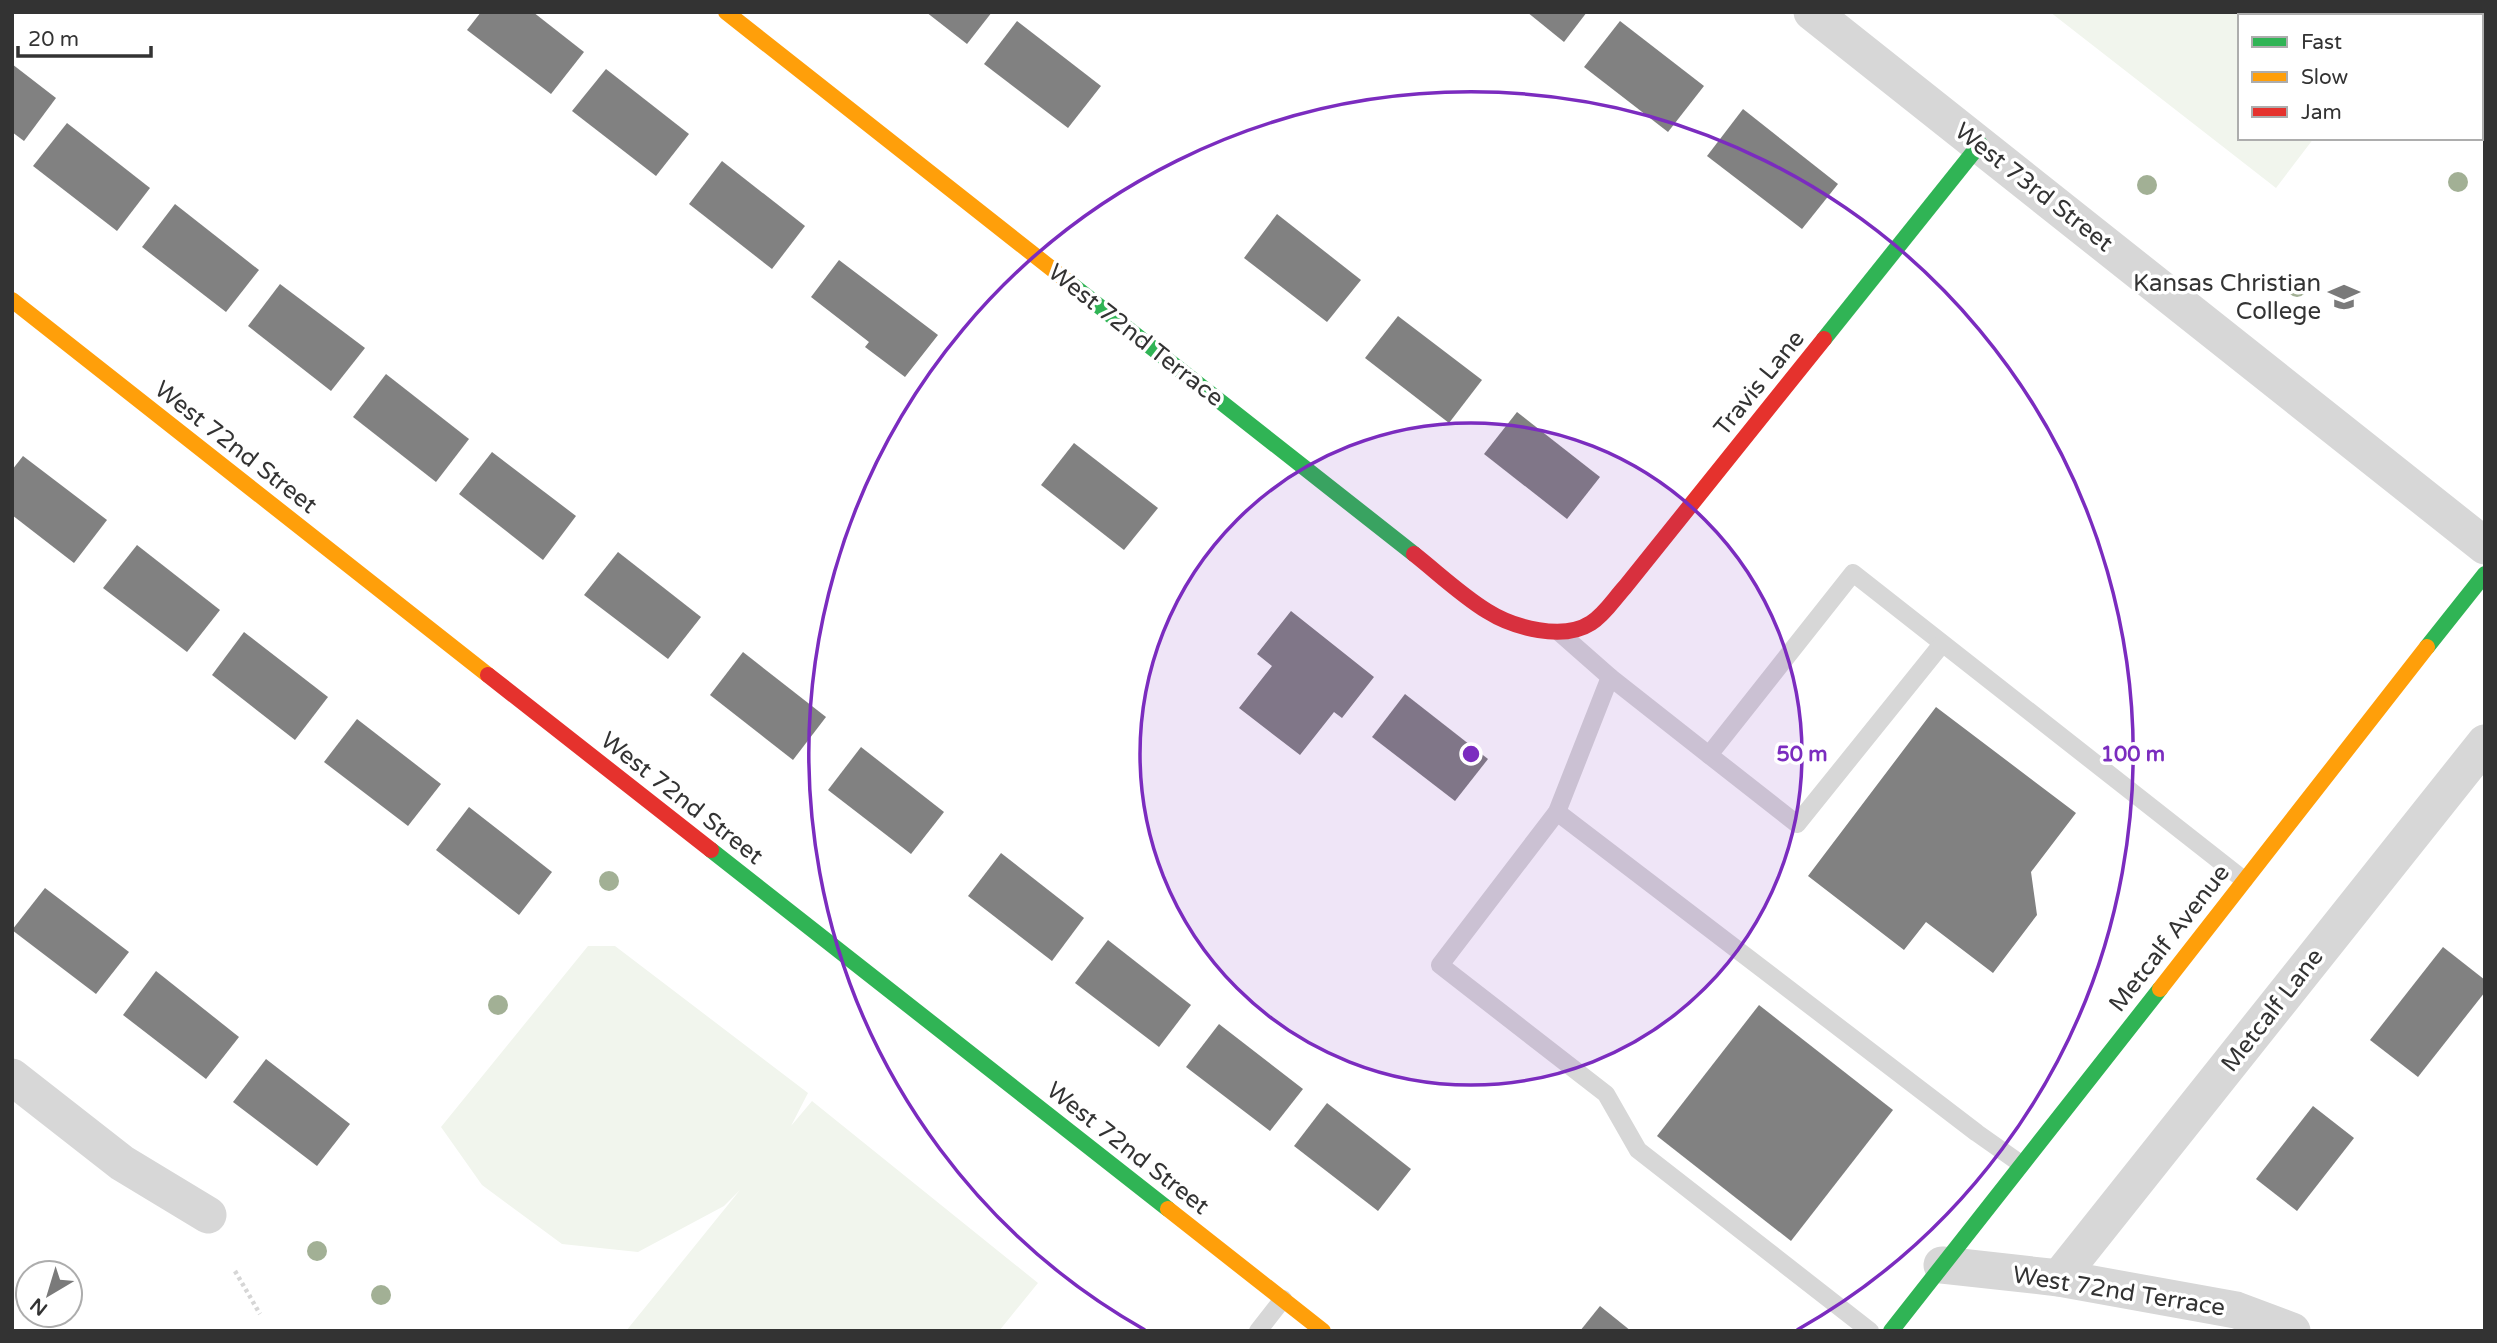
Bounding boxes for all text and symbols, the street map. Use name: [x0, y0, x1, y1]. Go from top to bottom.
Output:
scale bar: [18, 14, 150, 58]
legend: [2238, 14, 2483, 140]
text: 20 m: [28, 27, 79, 52]
text: Fast: [2301, 30, 2342, 55]
text: Slow: [2301, 65, 2349, 90]
text: Jam: [2301, 100, 2342, 125]
street label: West 73rd Street: [1949, 117, 2118, 258]
street label: West 72nd Terrace: [1042, 258, 1229, 413]
place label: Kansas Christian College: [2133, 269, 2321, 326]
school or university icon: Kansas Christian College: [2327, 280, 2361, 314]
street label: Travis Lane: [1708, 325, 1811, 442]
street label: West 72nd Street: [149, 375, 323, 520]
street label: West 72nd Street: [595, 726, 769, 871]
centre of rings: [1459, 742, 1483, 766]
text: 50 m: [1776, 742, 1828, 767]
text: 100 m: [2101, 742, 2165, 767]
street label: Metcalf Avenue: [2103, 859, 2236, 1018]
street label: Metcalf Lane: [2215, 943, 2330, 1078]
street label: West 72nd Street: [1041, 1076, 1215, 1221]
north arrow: [14, 1259, 84, 1329]
street label: West 72nd Terrace: [2011, 1260, 2227, 1323]
text: N: [26, 1293, 52, 1320]

